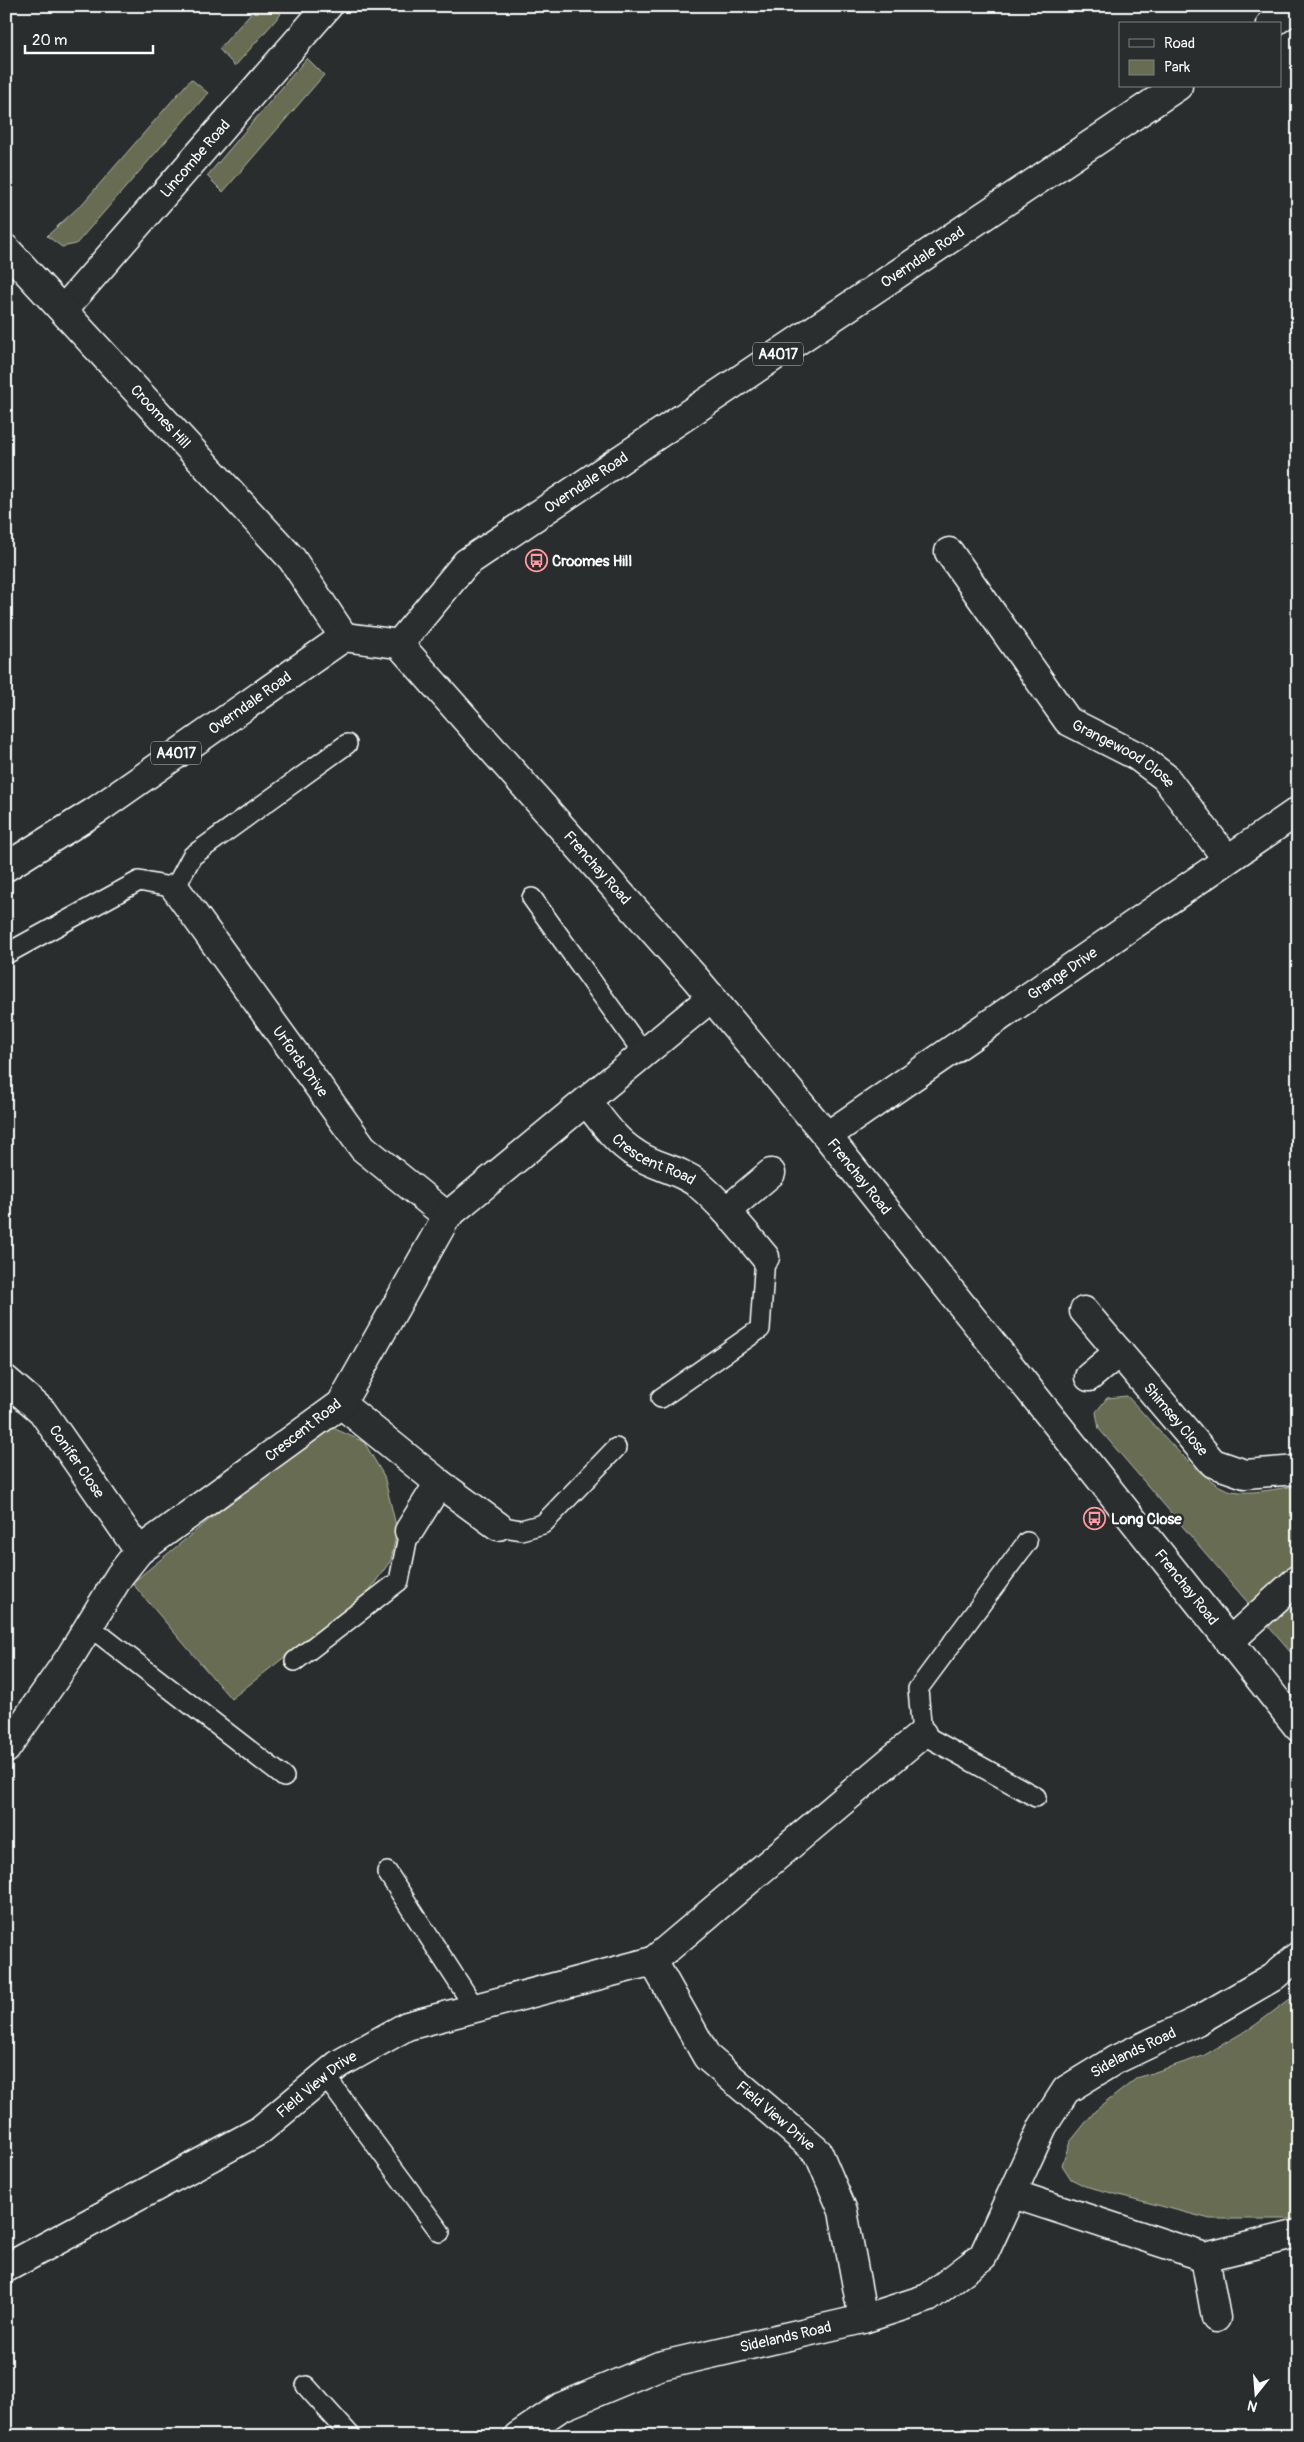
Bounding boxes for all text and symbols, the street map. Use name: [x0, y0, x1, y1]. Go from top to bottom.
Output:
scale bar: [25, 22, 152, 54]
legend: [1119, 22, 1282, 88]
text: 20 m: [32, 31, 67, 50]
text: Road: [1164, 34, 1195, 53]
text: Park: [1164, 58, 1191, 77]
street label: Lincombe Road: [156, 116, 235, 202]
street label: Overndale Road: [877, 223, 968, 293]
road number: A4017: [753, 342, 803, 366]
street label: Croomes Hill: [126, 381, 194, 453]
street label: Overndale Road: [541, 448, 632, 518]
bus stop icon: Croomes Hill: [524, 549, 548, 573]
place label: Croomes Hill: [552, 552, 632, 571]
street label: Overndale Road: [205, 668, 295, 739]
street label: Grangewood Close: [1069, 716, 1179, 792]
road number: A4017: [151, 741, 201, 764]
street label: Frenchay Road: [559, 827, 635, 909]
street label: Grange Drive: [1024, 943, 1102, 1005]
street label: Urfords Drive: [268, 1022, 332, 1101]
street label: Crescent Road: [608, 1130, 699, 1190]
street label: Frenchay Road: [823, 1135, 895, 1219]
street label: Shimsey Close: [1139, 1379, 1212, 1461]
street label: Crescent Road: [261, 1395, 345, 1466]
street label: Conifer Close: [45, 1422, 109, 1503]
bus stop icon: Long Close: [1083, 1507, 1107, 1531]
place label: Long Close: [1111, 1510, 1182, 1529]
street label: Frenchay Road: [1150, 1545, 1222, 1629]
street label: Sidelands Road: [1087, 2023, 1179, 2083]
street label: Field View Drive: [273, 2047, 361, 2122]
street label: Field View Drive: [732, 2077, 819, 2156]
street label: Sidelands Road: [738, 2318, 833, 2357]
north arrow: [1232, 2370, 1282, 2420]
text: N: [1245, 2396, 1259, 2415]

